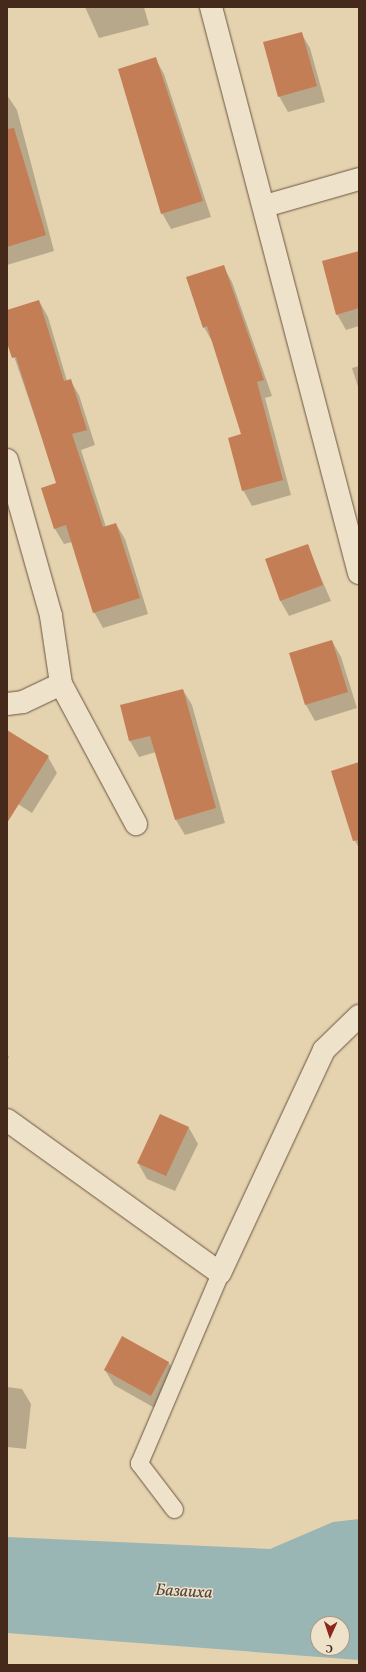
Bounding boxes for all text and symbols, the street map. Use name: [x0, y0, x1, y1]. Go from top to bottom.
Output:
water label: Базаиха: [155, 1580, 213, 1604]
north arrow: [310, 1616, 350, 1656]
text: С: [325, 1640, 333, 1655]

